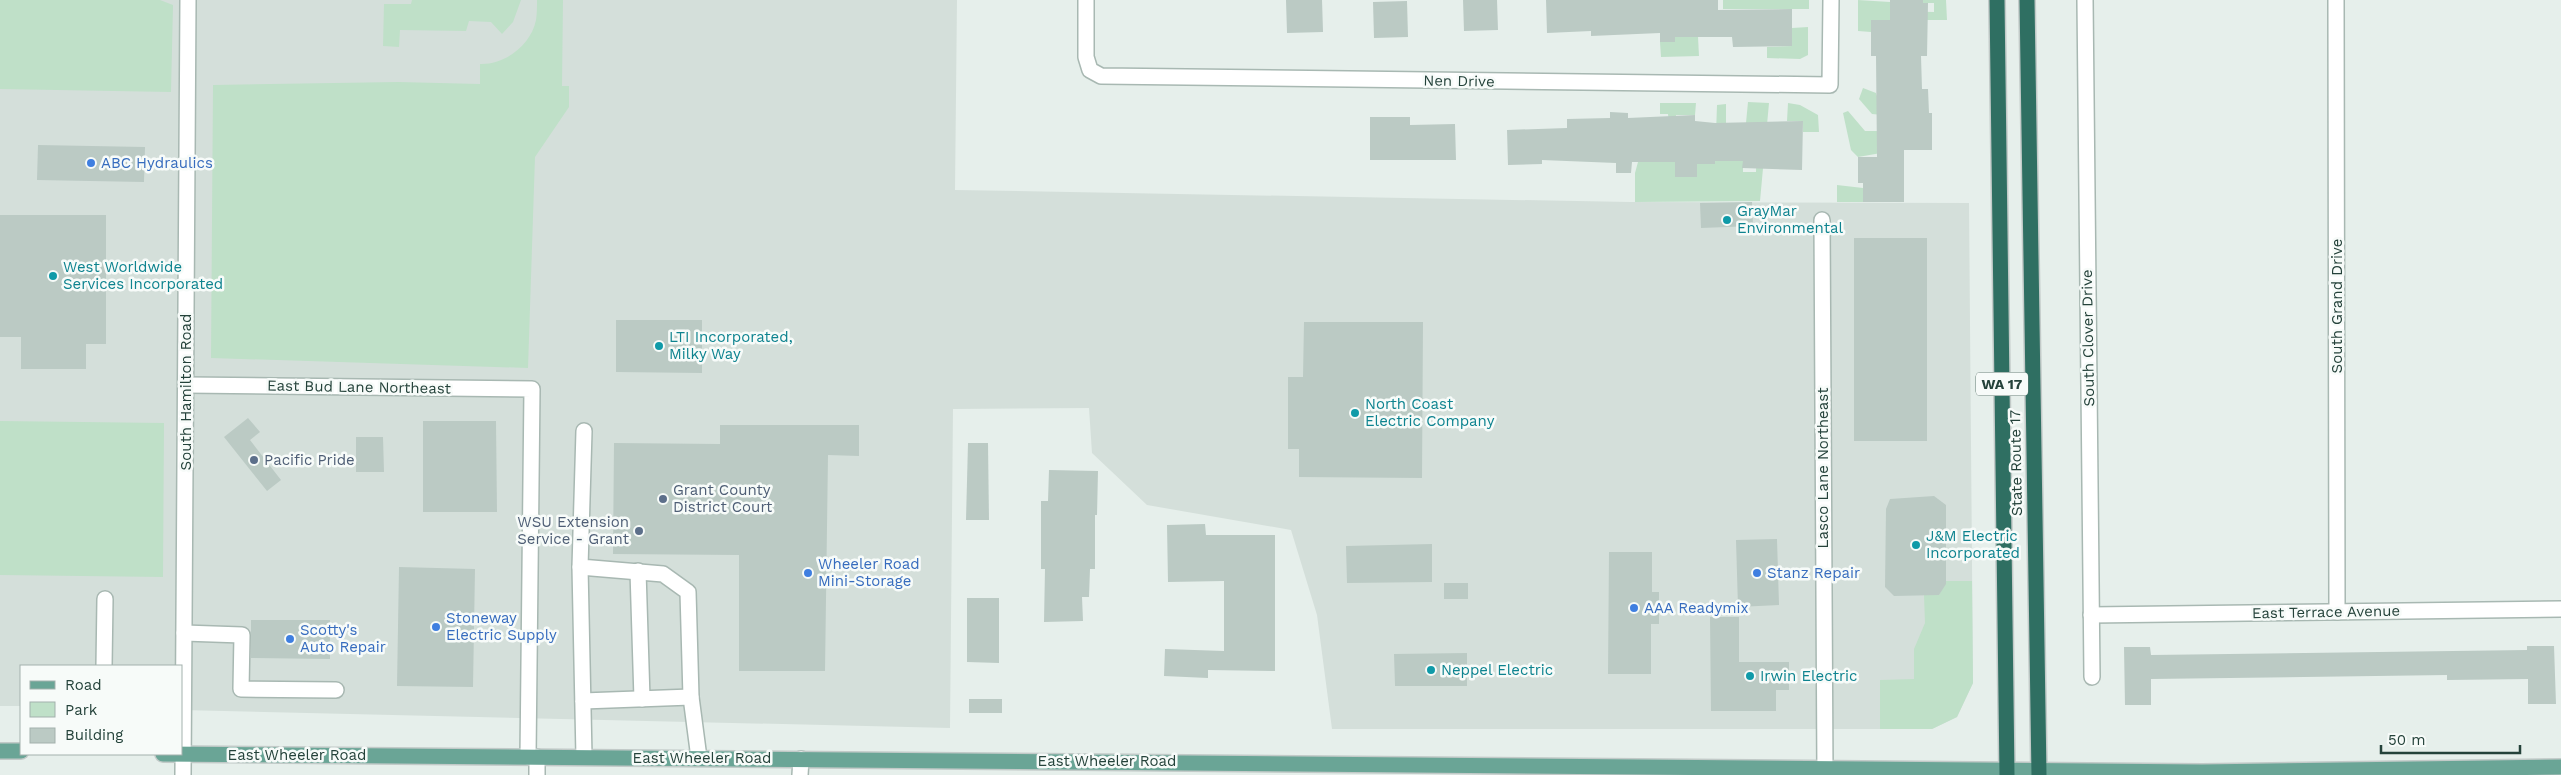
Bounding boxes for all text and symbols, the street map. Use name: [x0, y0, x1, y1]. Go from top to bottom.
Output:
street label: Nen Drive: [1423, 71, 1495, 91]
place label: ABC Hydraulics: [101, 154, 213, 172]
marker: ABC Hydraulics: [85, 157, 97, 169]
place label: GrayMar Environmental: [1737, 202, 1844, 237]
marker: GrayMar Environmental: [1721, 214, 1733, 226]
street label: South Grand Drive: [2328, 239, 2346, 373]
place label: West Worldwide Services Incorporated: [63, 258, 223, 293]
street label: South Clover Drive: [2078, 269, 2098, 407]
marker: West Worldwide Services Incorporated: [47, 270, 59, 282]
street label: South Hamilton Road: [177, 314, 195, 470]
place label: LTI Incorporated, Milky Way: [669, 328, 793, 363]
marker: LTI Incorporated, Milky Way: [653, 340, 665, 352]
road number: WA 17: [1976, 372, 2028, 396]
street label: East Bud Lane Northeast: [267, 376, 452, 398]
street label: Lasco Lane Northeast: [1814, 387, 1832, 548]
place label: North Coast Electric Company: [1365, 395, 1495, 430]
marker: North Coast Electric Company: [1349, 407, 1361, 419]
street label: State Route 17: [2006, 410, 2026, 516]
place label: Pacific Pride: [264, 451, 355, 469]
marker: Pacific Pride: [248, 454, 260, 466]
place label: Grant County District Court: [673, 481, 773, 516]
marker: Grant County District Court: [657, 493, 669, 505]
place label: WSU Extension Service - Grant: [517, 513, 630, 548]
marker: WSU Extension Service - Grant: [633, 525, 645, 537]
place label: J&M Electric Incorporated: [1926, 527, 2020, 562]
marker: J&M Electric Incorporated: [1910, 539, 1922, 551]
place label: Wheeler Road Mini-Storage: [818, 555, 920, 590]
place label: Stanz Repair: [1767, 564, 1860, 582]
marker: Wheeler Road Mini-Storage: [802, 567, 814, 579]
marker: Stanz Repair: [1751, 567, 1763, 579]
place label: AAA Readymix: [1644, 599, 1749, 617]
marker: AAA Readymix: [1628, 602, 1640, 614]
street label: East Terrace Avenue: [2252, 602, 2400, 622]
place label: Stoneway Electric Supply: [446, 609, 557, 644]
place label: Scotty's Auto Repair: [300, 621, 386, 656]
marker: Stoneway Electric Supply: [430, 621, 442, 633]
marker: Scotty's Auto Repair: [284, 633, 296, 645]
place label: Neppel Electric: [1441, 661, 1553, 679]
marker: Neppel Electric: [1425, 664, 1437, 676]
legend: [20, 665, 182, 755]
place label: Irwin Electric: [1760, 667, 1857, 685]
marker: Irwin Electric: [1744, 670, 1756, 682]
text: Road: [65, 676, 102, 694]
text: Park: [65, 701, 98, 719]
scale bar: [2381, 722, 2520, 754]
text: Building: [65, 726, 123, 744]
text: 50 m: [2388, 731, 2425, 749]
street label: East Wheeler Road: [228, 746, 366, 764]
street label: East Wheeler Road: [633, 749, 771, 767]
street label: East Wheeler Road: [1038, 752, 1176, 770]

